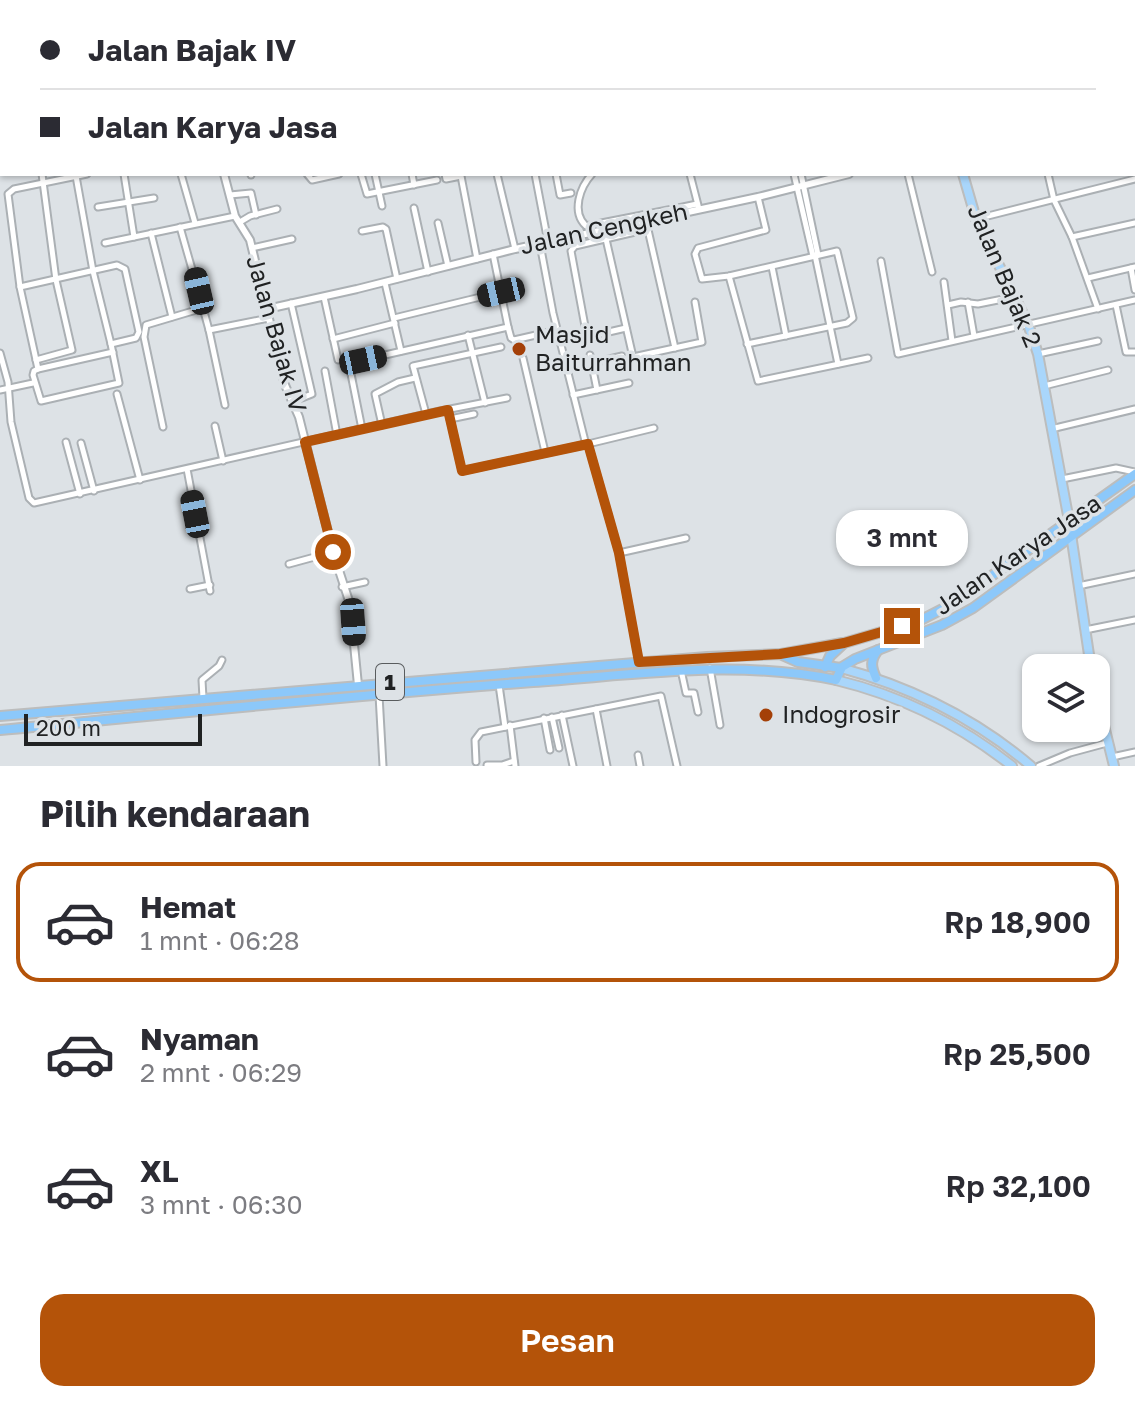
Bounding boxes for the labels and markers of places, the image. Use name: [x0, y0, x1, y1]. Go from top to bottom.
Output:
place label: Masjid Baiturrahman: [535, 319, 692, 376]
marker: Masjid Baiturrahman: [510, 340, 528, 358]
place label: Indogrosir: [782, 699, 900, 728]
marker: Indogrosir: [757, 706, 775, 724]

